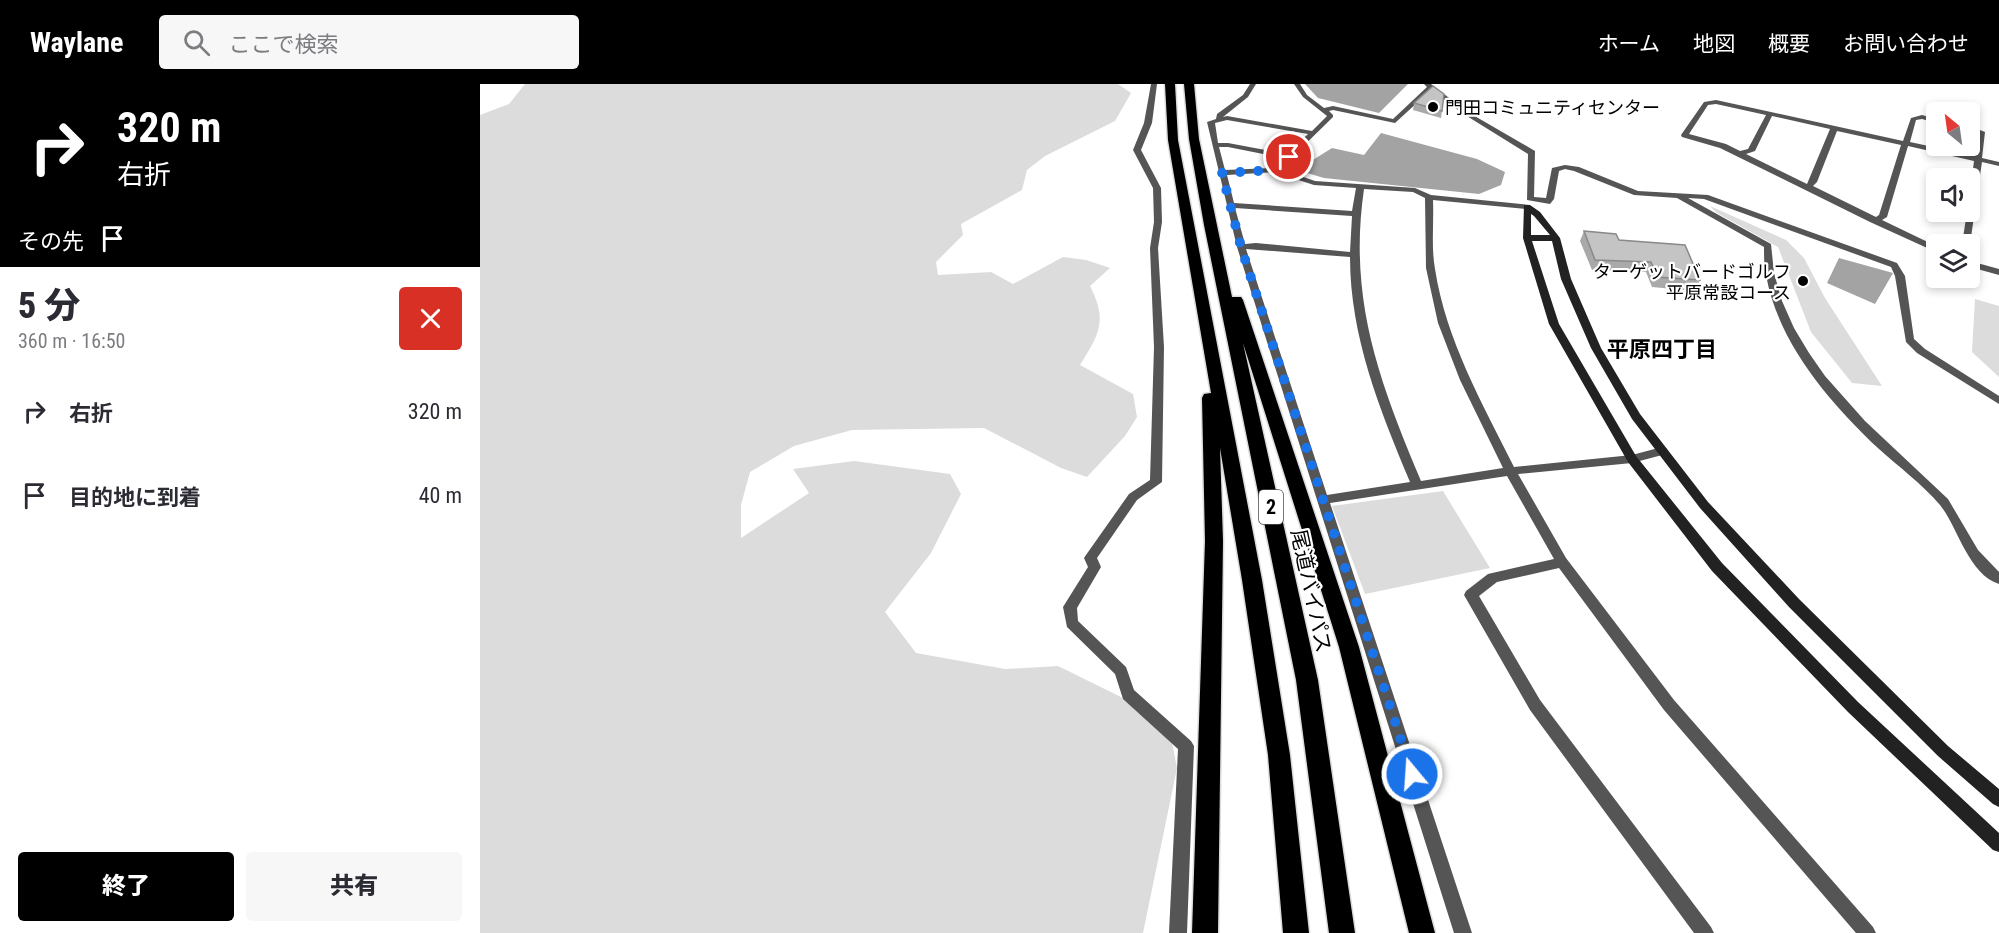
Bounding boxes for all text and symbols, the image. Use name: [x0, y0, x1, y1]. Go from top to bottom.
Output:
search box: [159, 15, 579, 69]
text: Waylane: [30, 26, 123, 59]
icon: search: [180, 26, 213, 59]
text: ここで検索: [228, 32, 338, 57]
text: ホーム: [1598, 32, 1660, 56]
text: 地図: [1693, 32, 1735, 56]
text: 概要: [1768, 32, 1810, 56]
text: お問い合わせ: [1843, 32, 1969, 56]
place label: 門田コミュニティセンター: [1445, 97, 1660, 118]
marker: 門田コミュニティセンター: [1426, 100, 1440, 114]
north arrow: [1926, 102, 1980, 156]
map controls: [1926, 102, 1980, 288]
text: 320 m: [117, 103, 222, 152]
icon: right: [18, 108, 96, 186]
pin: [1263, 131, 1314, 182]
icon: arrive: [1272, 140, 1305, 173]
text: 右折: [117, 159, 171, 191]
button: sound: [1926, 168, 1980, 222]
icon: arrive: [96, 222, 129, 255]
text: その先: [18, 229, 84, 254]
button: layers: [1926, 234, 1980, 288]
place label: ターゲットバードゴルフ 平原常設コース: [1593, 261, 1791, 303]
marker: ターゲットバードゴルフ 平原常設コース: [1796, 274, 1810, 288]
text: 5 分: [18, 285, 81, 327]
button: close: [399, 287, 462, 350]
text: 360 m · 16:50: [18, 329, 125, 353]
district label: 平原四丁目: [1607, 337, 1717, 362]
icon: right: [18, 395, 51, 428]
text: 320 m: [408, 399, 462, 424]
text: 右折: [69, 401, 113, 426]
icon: arrive: [18, 479, 51, 512]
text: 40 m: [419, 483, 462, 508]
text: 目的地に到着: [69, 485, 201, 510]
road number: 2: [1259, 490, 1283, 524]
street label: 尾道バイパス: [1286, 527, 1336, 655]
position arrow: [1380, 742, 1444, 806]
button: 終了: [18, 852, 234, 921]
button: 共有: [246, 852, 462, 921]

